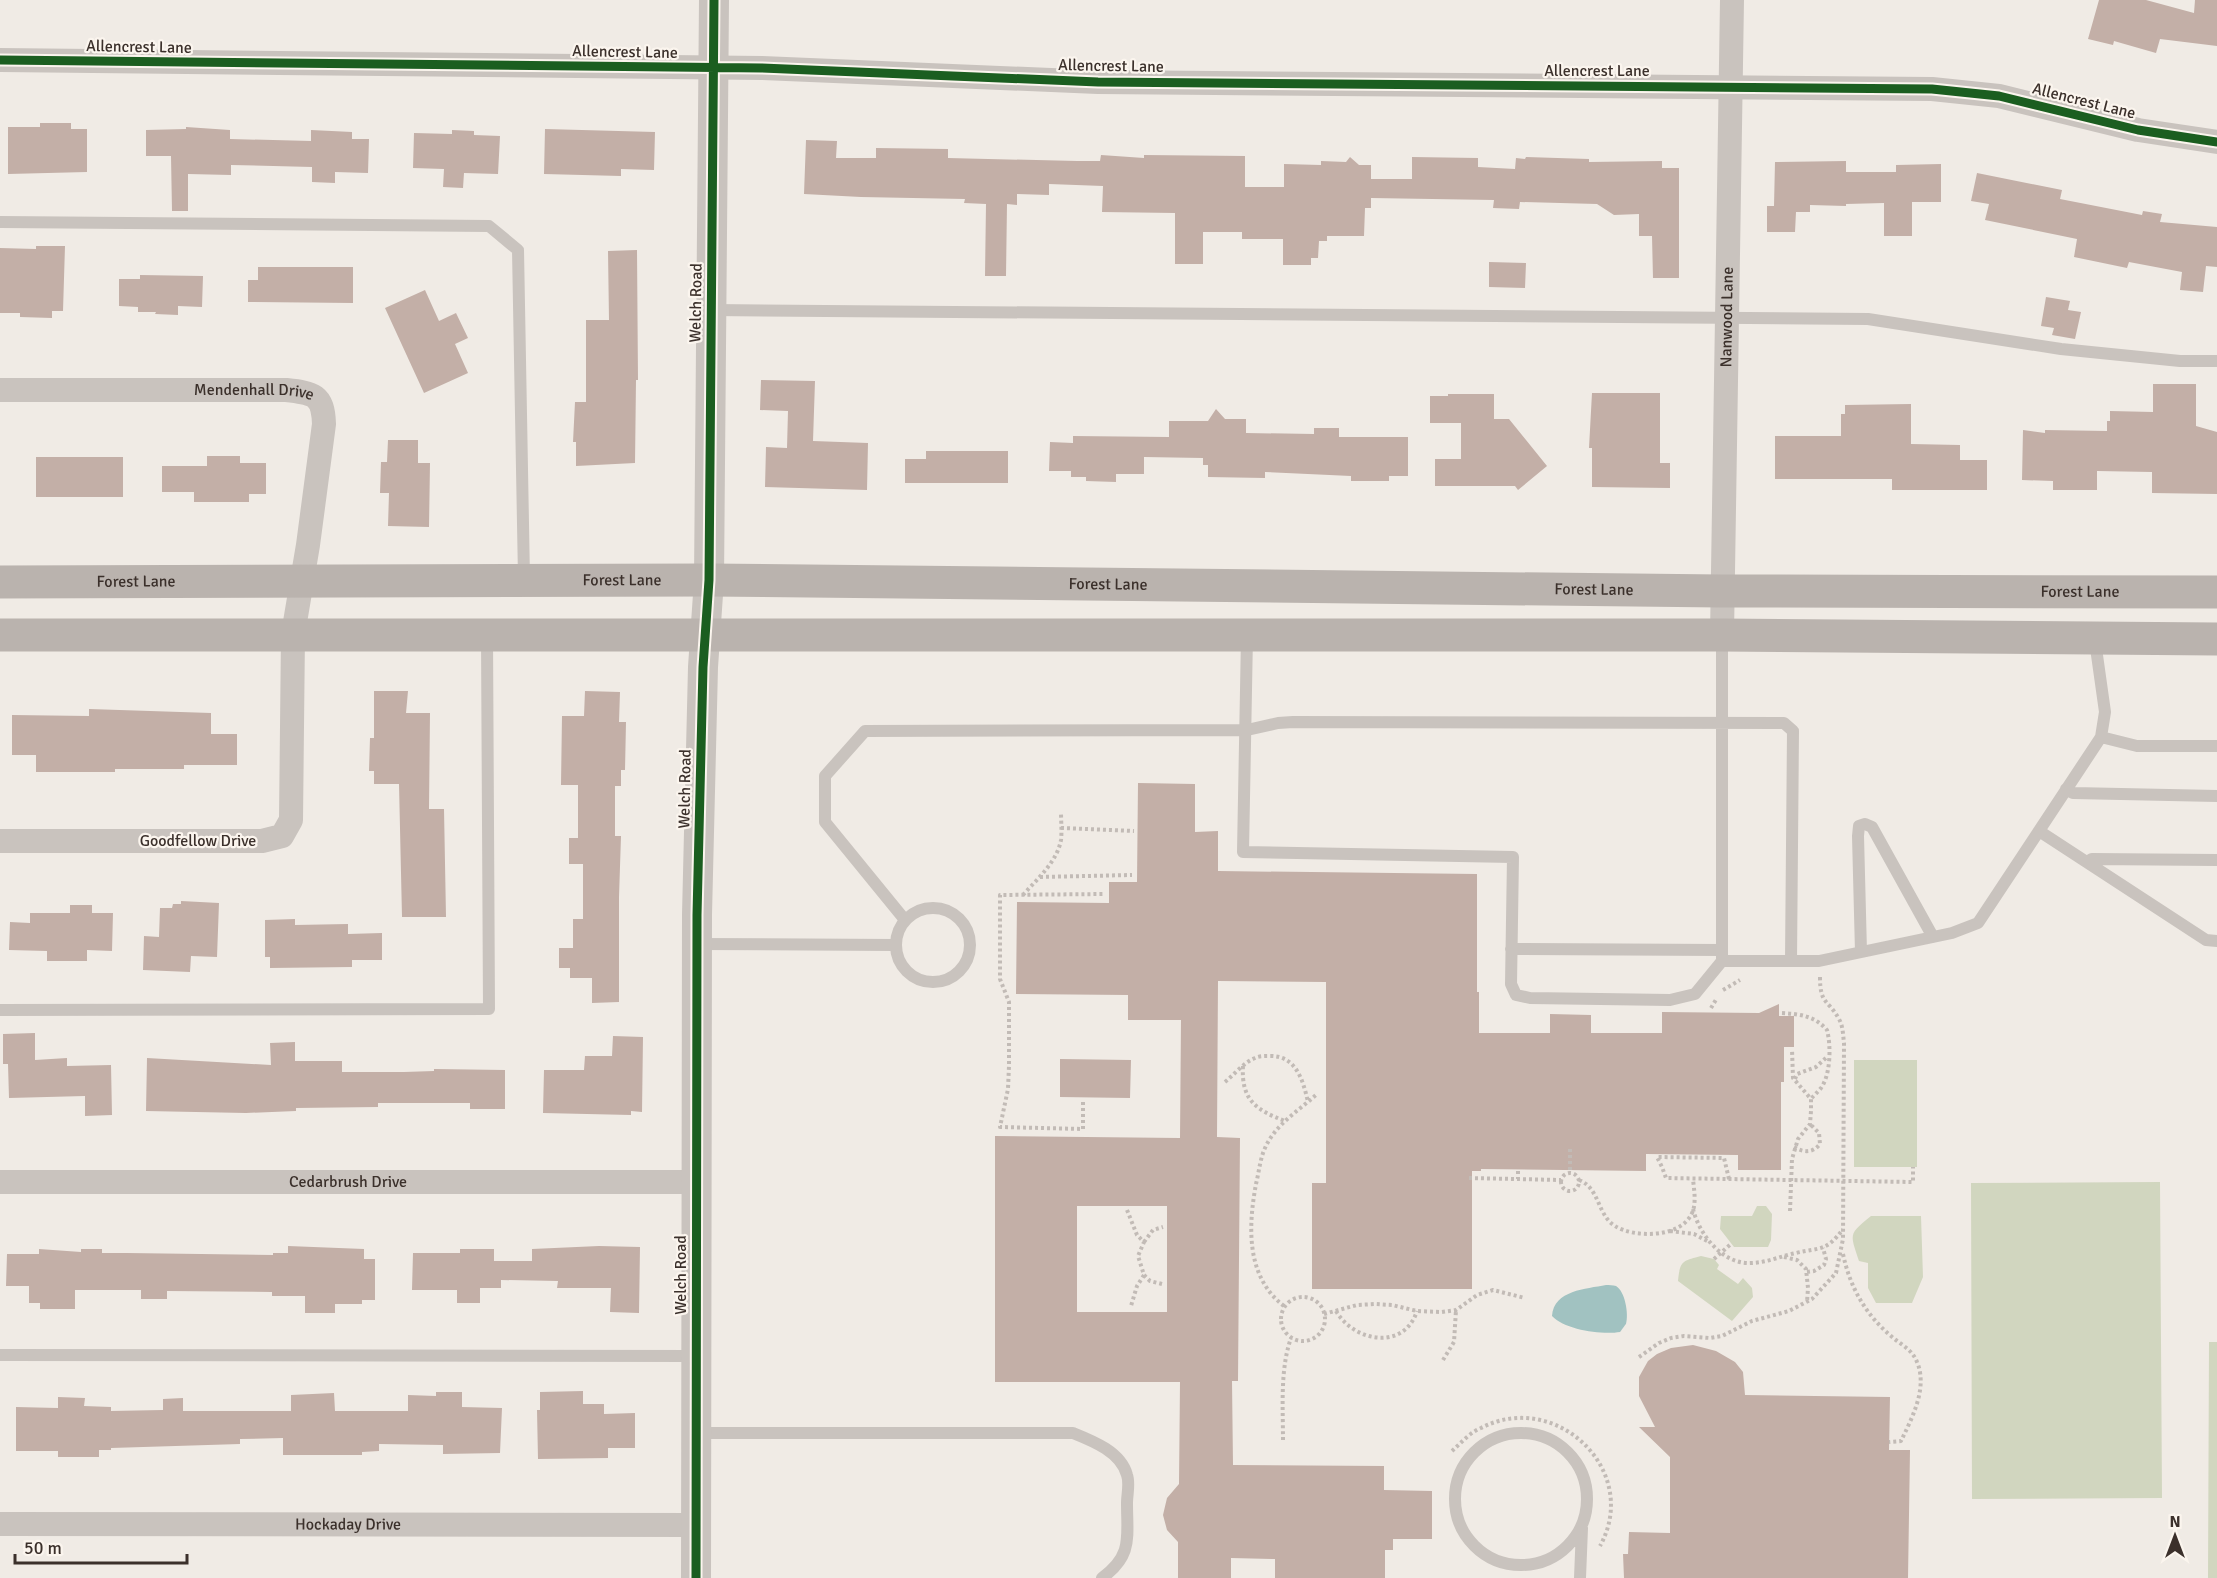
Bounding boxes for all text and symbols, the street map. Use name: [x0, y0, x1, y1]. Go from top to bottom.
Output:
street label: Allencrest Lane: [86, 36, 192, 58]
street label: Allencrest Lane: [572, 41, 678, 63]
street label: Allencrest Lane: [1058, 55, 1164, 77]
street label: Allencrest Lane: [1544, 61, 1650, 81]
street label: Allencrest Lane: [2030, 79, 2138, 123]
street label: Welch Road: [685, 263, 707, 343]
street label: Nanwood Lane: [1716, 267, 1738, 367]
street label: Mendenhall Drive: [194, 380, 317, 405]
street label: Forest Lane: [582, 570, 662, 590]
street label: Forest Lane: [96, 572, 176, 592]
street label: Forest Lane: [1068, 574, 1148, 595]
street label: Forest Lane: [1554, 579, 1634, 600]
street label: Forest Lane: [2040, 582, 2119, 602]
street label: Welch Road: [674, 749, 696, 829]
street label: Goodfellow Drive: [140, 831, 256, 851]
street label: Cedarbrush Drive: [289, 1172, 407, 1192]
street label: Welch Road: [671, 1235, 691, 1315]
north arrow: [2145, 1506, 2205, 1566]
text: N: [2169, 1512, 2181, 1532]
street label: Hockaday Drive: [295, 1514, 401, 1535]
scale bar: [15, 1527, 188, 1565]
text: 50 m: [24, 1537, 62, 1559]

